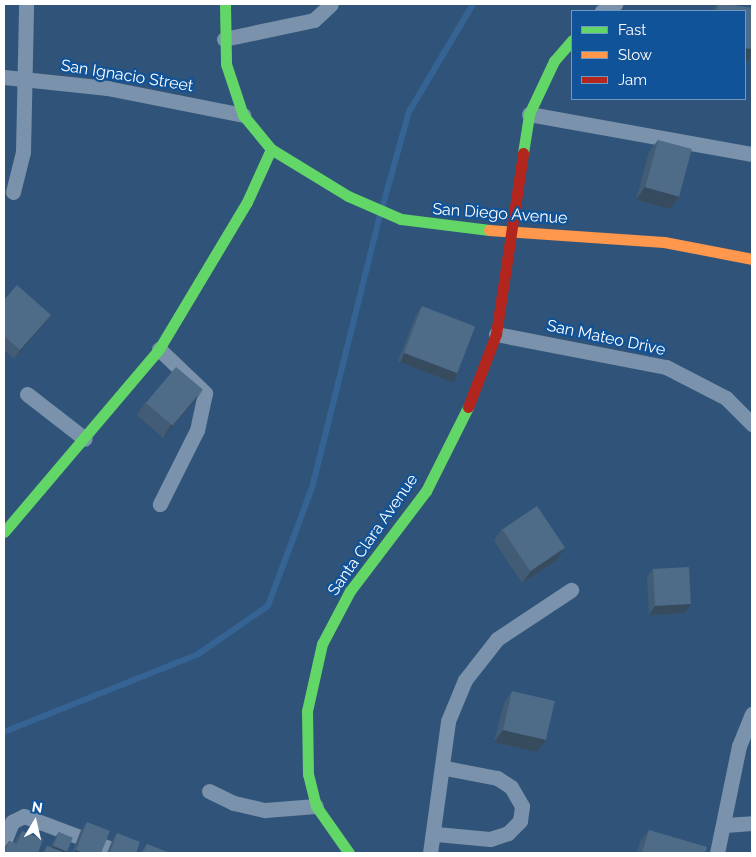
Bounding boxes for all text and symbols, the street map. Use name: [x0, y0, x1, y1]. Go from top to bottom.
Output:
legend: [571, 10, 746, 100]
text: Fast: [618, 21, 646, 39]
text: Slow: [618, 46, 652, 64]
street label: San Ignacio Street: [59, 56, 195, 96]
text: Jam: [618, 71, 647, 89]
street label: San Diego Avenue: [432, 200, 568, 228]
street label: San Mateo Drive: [545, 316, 667, 360]
street label: Santa Clara Avenue: [324, 470, 422, 600]
north arrow: [10, 797, 60, 847]
text: N: [31, 798, 44, 816]

